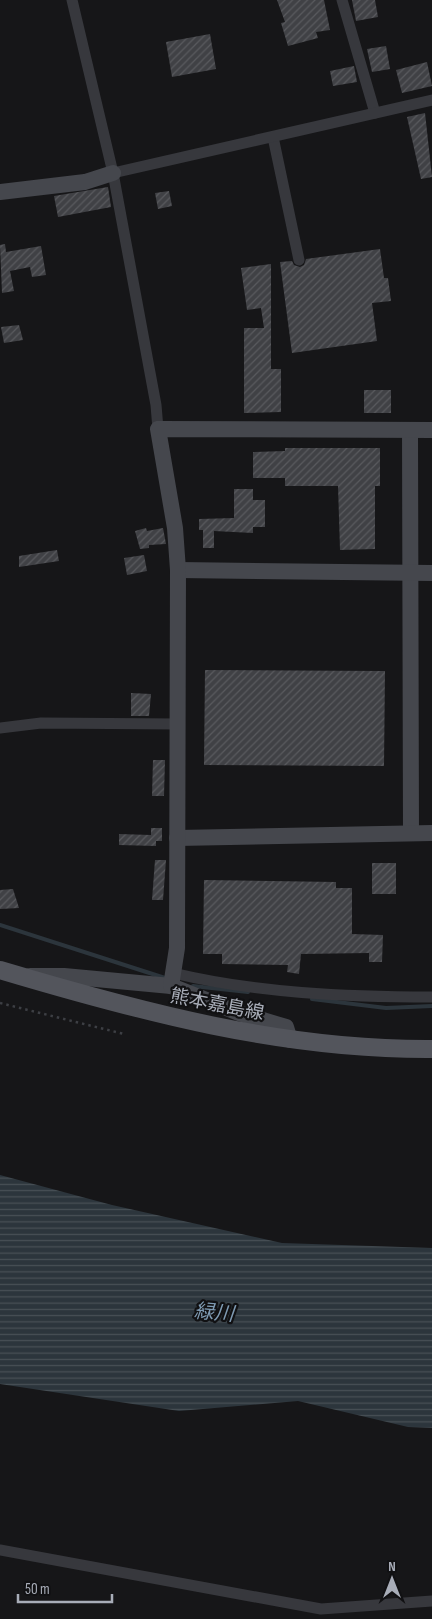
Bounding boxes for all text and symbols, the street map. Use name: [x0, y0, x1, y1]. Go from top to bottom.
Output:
street label: 熊本嘉島線: [168, 985, 266, 1025]
water label: 緑川: [193, 1299, 237, 1327]
north arrow: [367, 1554, 417, 1604]
text: N: [388, 1558, 396, 1575]
scale bar: [18, 1572, 111, 1604]
text: 50 m: [25, 1580, 50, 1599]

